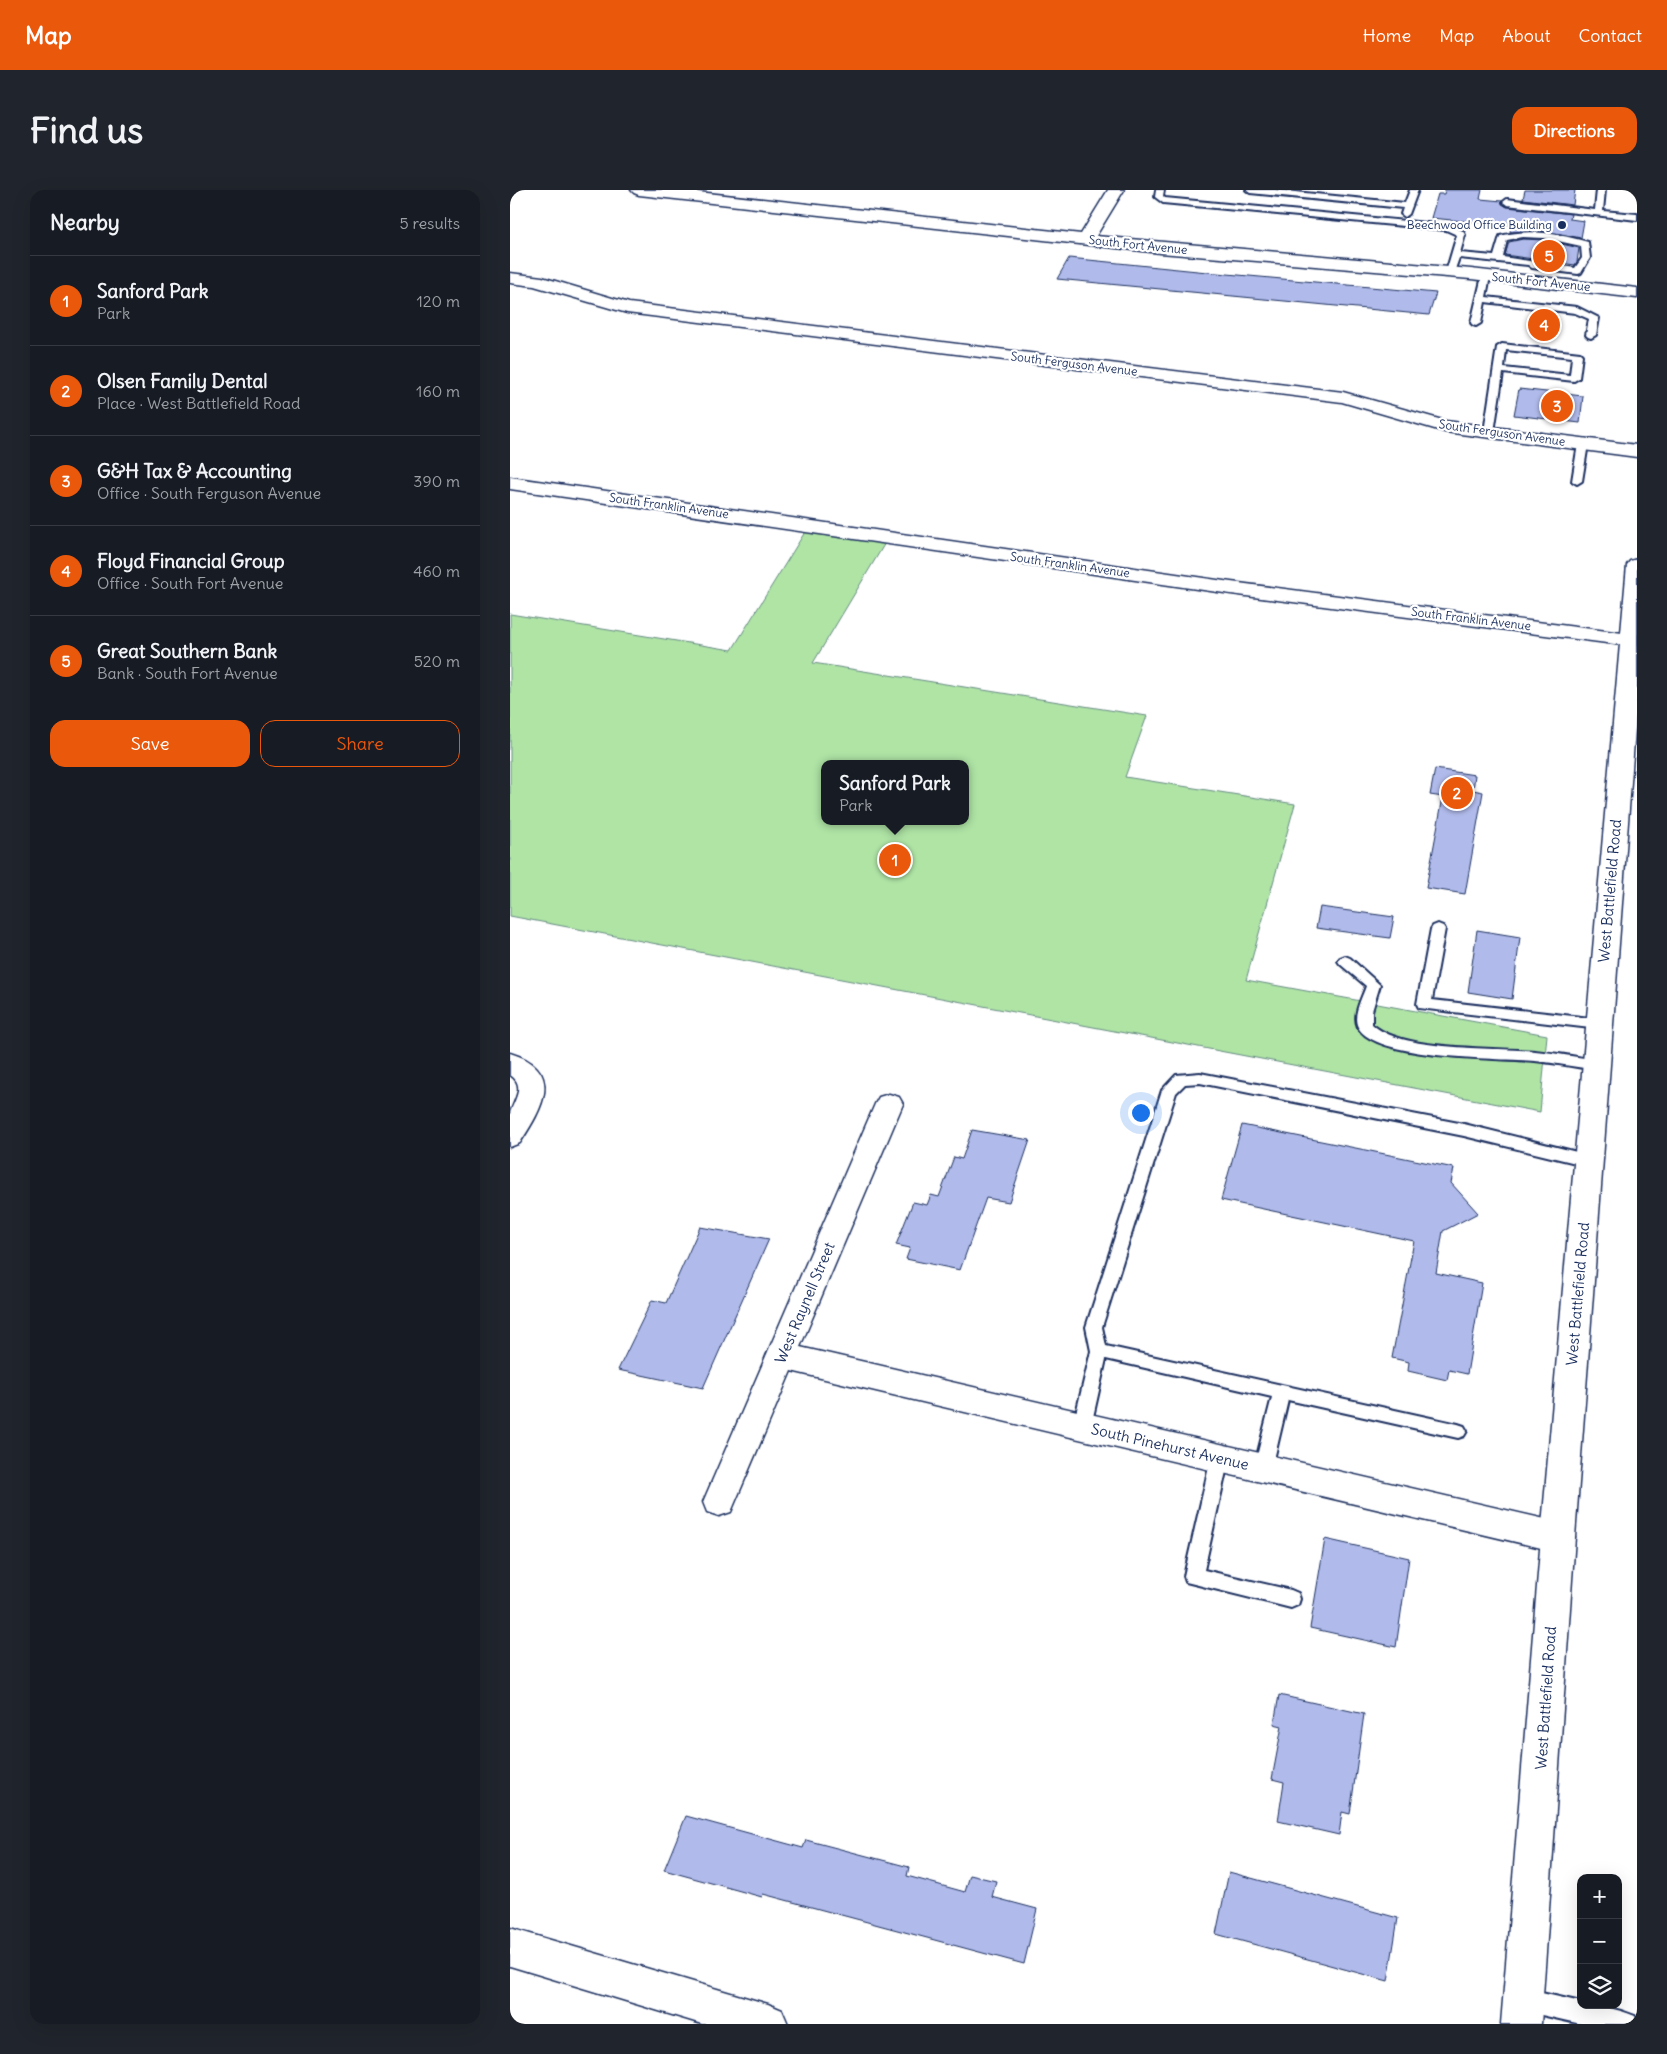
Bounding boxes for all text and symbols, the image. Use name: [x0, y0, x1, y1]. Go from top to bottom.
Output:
text: Map: [25, 20, 72, 50]
text: Home: [1363, 24, 1411, 47]
text: Map: [1439, 24, 1474, 47]
text: About: [1502, 24, 1550, 47]
text: Contact: [1578, 24, 1642, 47]
button: Directions: [1512, 107, 1637, 154]
text: Find us: [30, 108, 143, 152]
text: Nearby: [50, 209, 120, 236]
text: 5 results: [399, 213, 460, 233]
place label: Beechwood Office Building: [1407, 217, 1552, 232]
marker: Beechwood Office Building: [1556, 219, 1568, 231]
street label: South Fort Avenue: [1088, 232, 1188, 257]
pin: 5: [1533, 237, 1565, 275]
street label: South Fort Avenue: [1491, 269, 1591, 294]
text: Sanford Park: [97, 279, 208, 303]
text: 1: [63, 291, 69, 311]
text: 120 m: [417, 291, 460, 311]
text: Park: [97, 303, 130, 323]
pin: 4: [1528, 306, 1560, 344]
street label: South Ferguson Avenue: [1010, 348, 1138, 379]
text: Olsen Family Dental: [97, 369, 268, 393]
text: 2: [62, 381, 70, 401]
text: 160 m: [416, 381, 460, 401]
pin: 3: [1541, 387, 1573, 425]
text: Place · West Battlefield Road: [97, 393, 300, 413]
street label: South Ferguson Avenue: [1438, 416, 1566, 449]
text: G&H Tax & Accounting: [97, 459, 292, 483]
text: 3: [61, 471, 71, 491]
text: 390 m: [413, 471, 460, 491]
text: Office · South Ferguson Avenue: [97, 483, 321, 503]
street label: South Franklin Avenue: [608, 490, 730, 521]
text: Floyd Financial Group: [97, 549, 285, 573]
street label: South Franklin Avenue: [1009, 549, 1131, 580]
text: 4: [61, 561, 71, 581]
text: 460 m: [413, 561, 460, 581]
text: Office · South Fort Avenue: [97, 573, 283, 593]
street label: South Franklin Avenue: [1410, 604, 1532, 633]
text: Great Southern Bank: [97, 639, 277, 663]
text: 5: [61, 651, 71, 671]
text: 520 m: [414, 651, 460, 671]
text: Bank · South Fort Avenue: [97, 663, 278, 683]
button: Save: [50, 720, 250, 767]
button: Share: [260, 720, 460, 767]
popup: [821, 760, 969, 825]
text: Sanford Park: [839, 771, 951, 795]
pin: 2: [1441, 774, 1473, 812]
text: Park: [839, 795, 872, 815]
street label: West Battlefield Road: [1594, 818, 1625, 963]
pin: 1: [879, 841, 911, 879]
your location: [1128, 1100, 1154, 1126]
street label: West Battlefield Road: [1562, 1221, 1593, 1366]
street label: West Raynell Street: [770, 1239, 839, 1366]
street label: South Pinehurst Avenue: [1089, 1419, 1251, 1474]
street label: West Battlefield Road: [1531, 1625, 1560, 1770]
map controls: [1577, 1874, 1622, 2009]
button: +: [1577, 1874, 1622, 1919]
button: −: [1577, 1919, 1622, 1964]
button: layers: [1577, 1964, 1622, 2009]

